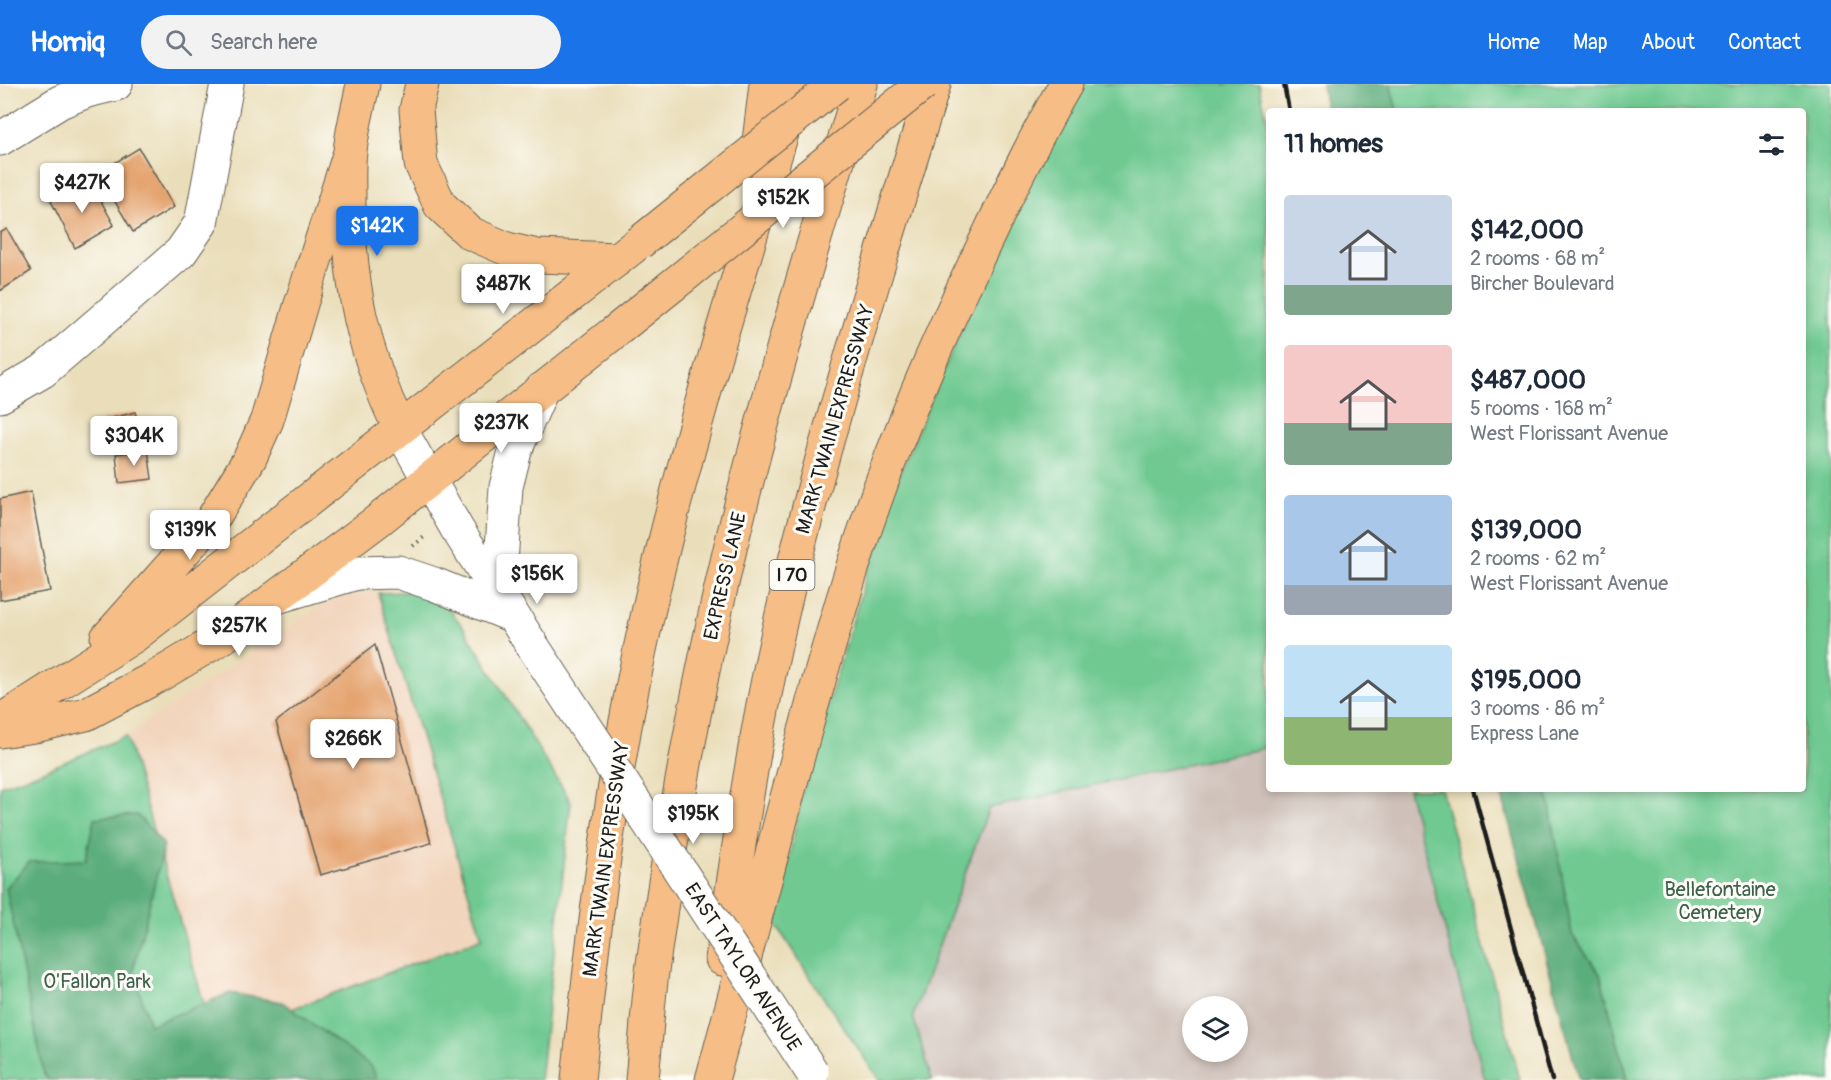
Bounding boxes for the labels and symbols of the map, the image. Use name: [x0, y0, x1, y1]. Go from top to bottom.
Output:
pin: $427K: [40, 163, 124, 214]
pin: $152K: [741, 178, 825, 229]
pin: $142K: [335, 206, 419, 257]
pin: $487K: [461, 264, 545, 315]
street label: MARK TWAIN EXPRESSWAY: [790, 301, 880, 537]
pin: $237K: [459, 403, 543, 454]
pin: $304K: [92, 416, 176, 467]
pin: $139K: [148, 510, 232, 561]
street label: EXPRESS LANE: [698, 510, 752, 642]
pin: $156K: [495, 554, 579, 605]
road number: I 70: [770, 560, 814, 590]
pin: $257K: [197, 606, 281, 657]
pin: $266K: [311, 719, 395, 770]
street label: MARK TWAIN EXPRESSWAY: [577, 739, 635, 978]
pin: $195K: [651, 794, 735, 845]
park label: Bellefontaine Cemetery: [1664, 877, 1776, 925]
street label: EAST TAYLOR AVENUE: [679, 878, 807, 1056]
park label: O'Fallon Park: [43, 969, 151, 994]

